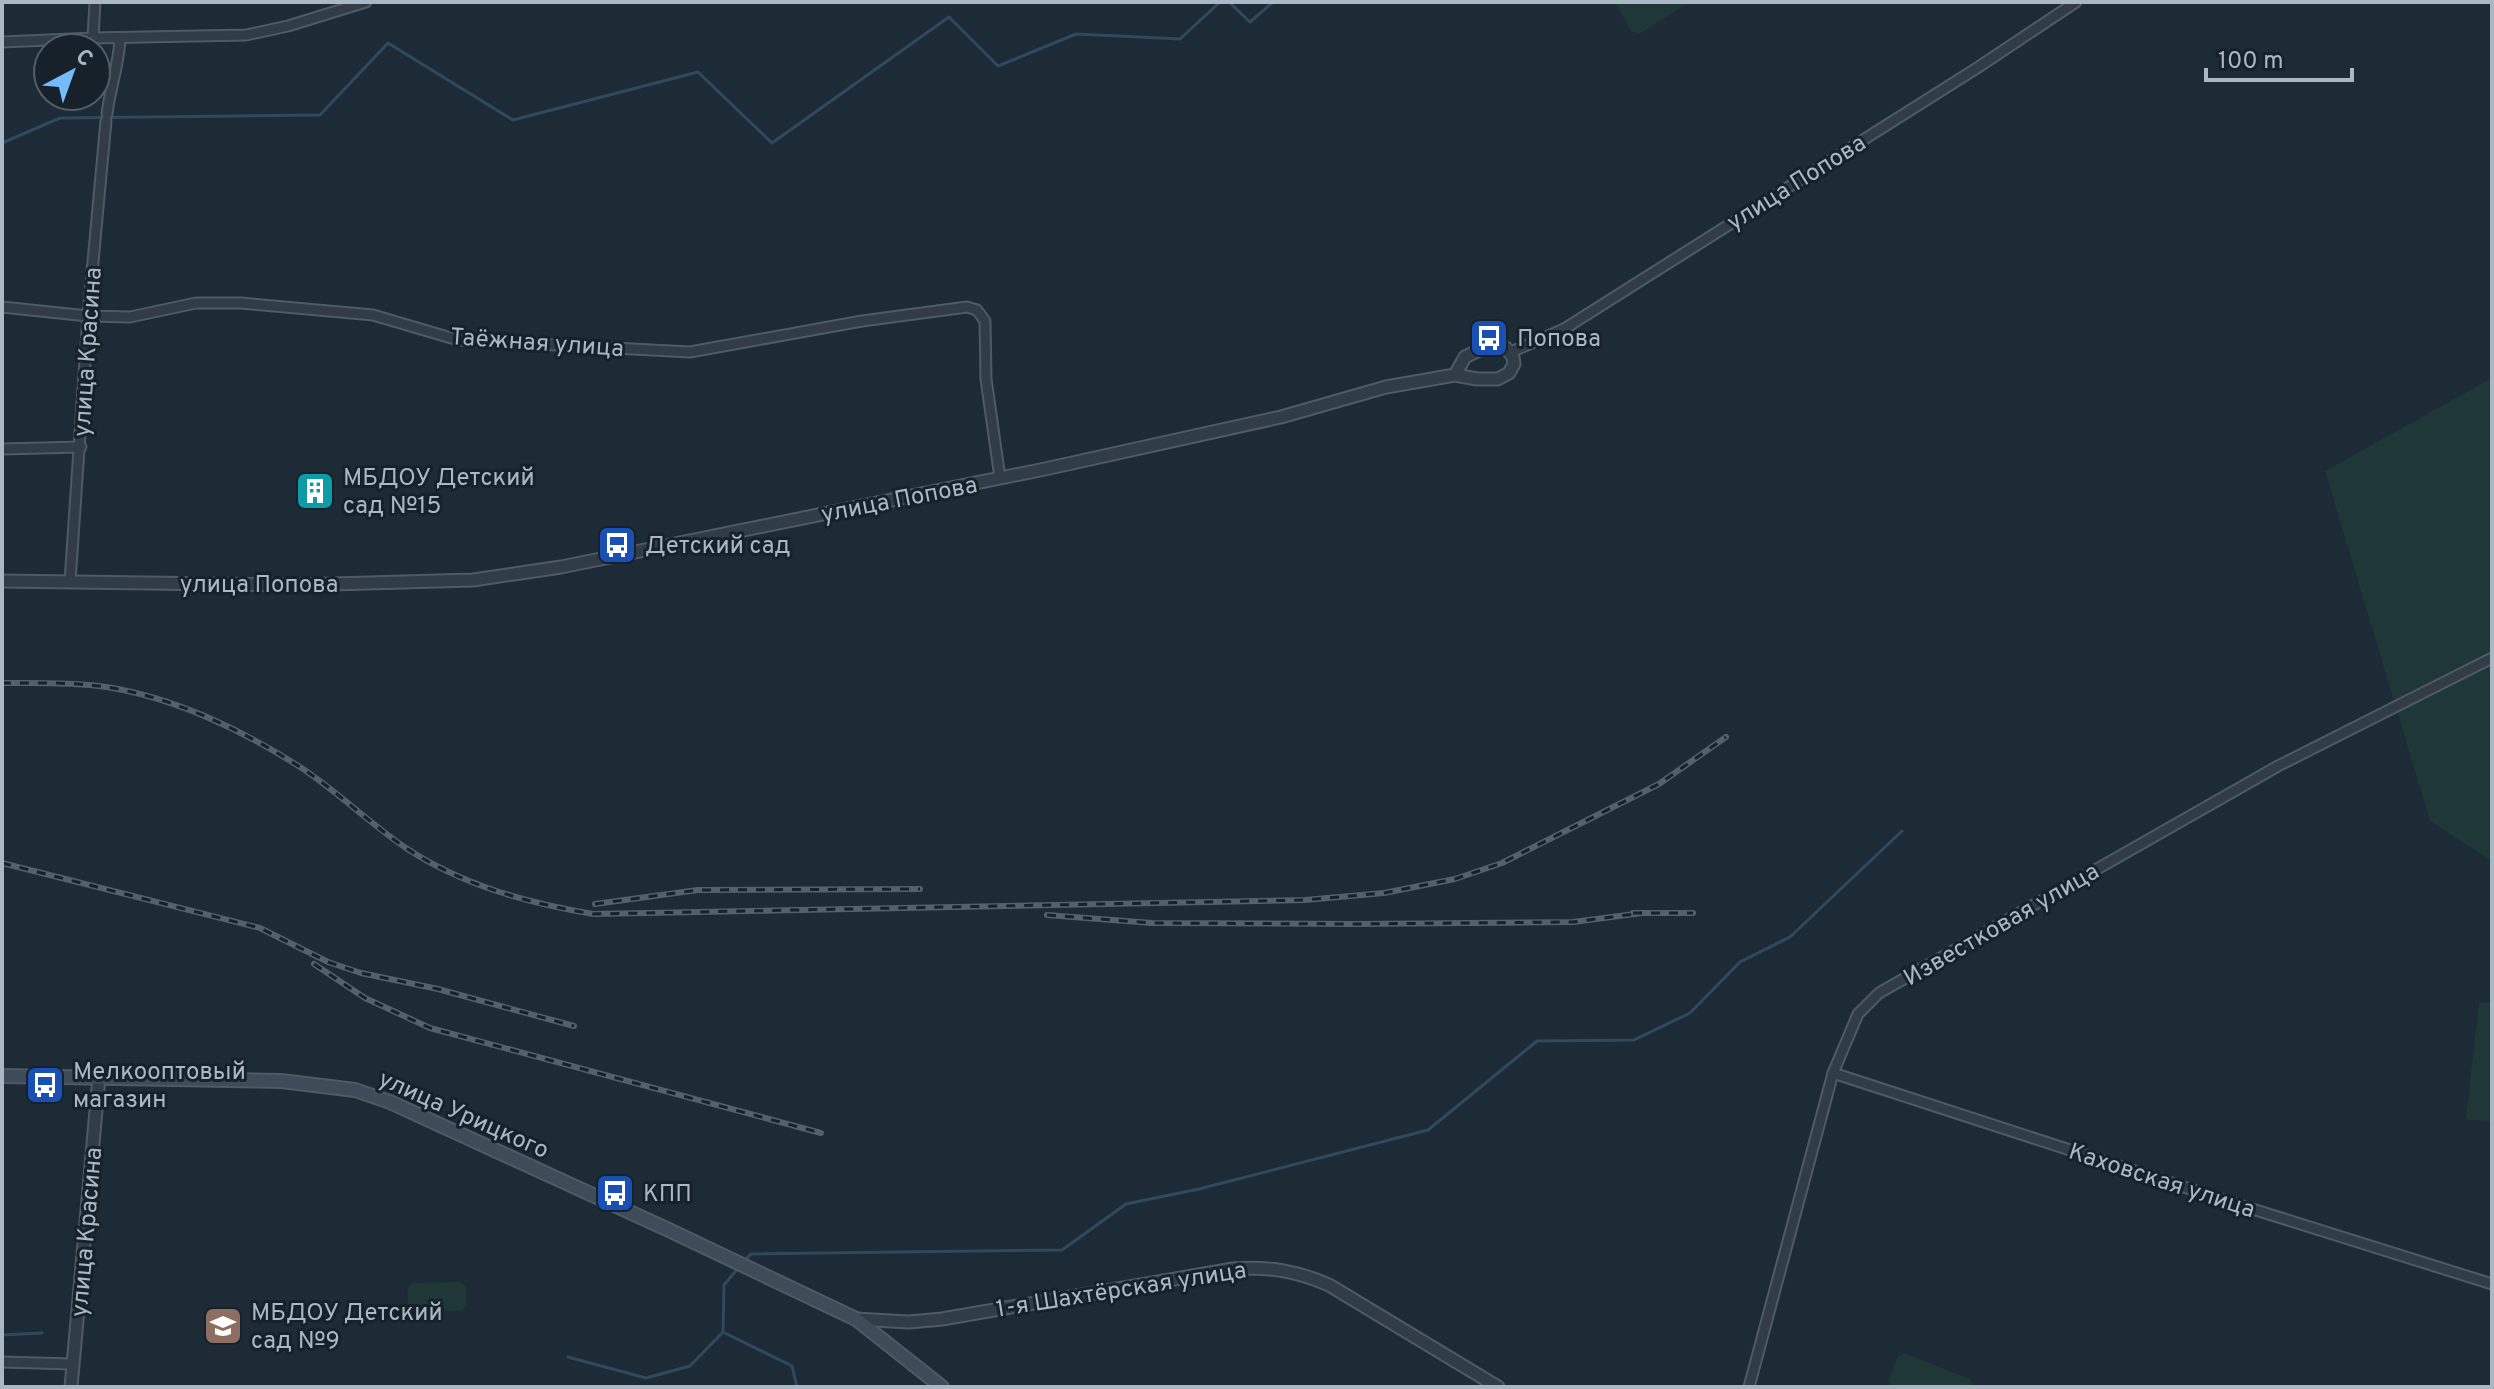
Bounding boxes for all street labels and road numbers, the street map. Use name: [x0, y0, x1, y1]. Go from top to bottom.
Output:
street label: улица Попова: [1722, 129, 1872, 238]
street label: улица Красина: [68, 266, 110, 438]
street label: Таёжная улица: [449, 323, 625, 365]
street label: улица Попова: [819, 471, 980, 531]
street label: улица Попова: [180, 571, 338, 601]
street label: Известковая улица: [1899, 857, 2105, 994]
street label: улица Урицкого: [373, 1065, 553, 1167]
street label: Каховская улица: [2064, 1138, 2258, 1226]
street label: улица Красина: [66, 1146, 110, 1318]
street label: 1-я Шахтёрская улица: [994, 1256, 1249, 1326]

